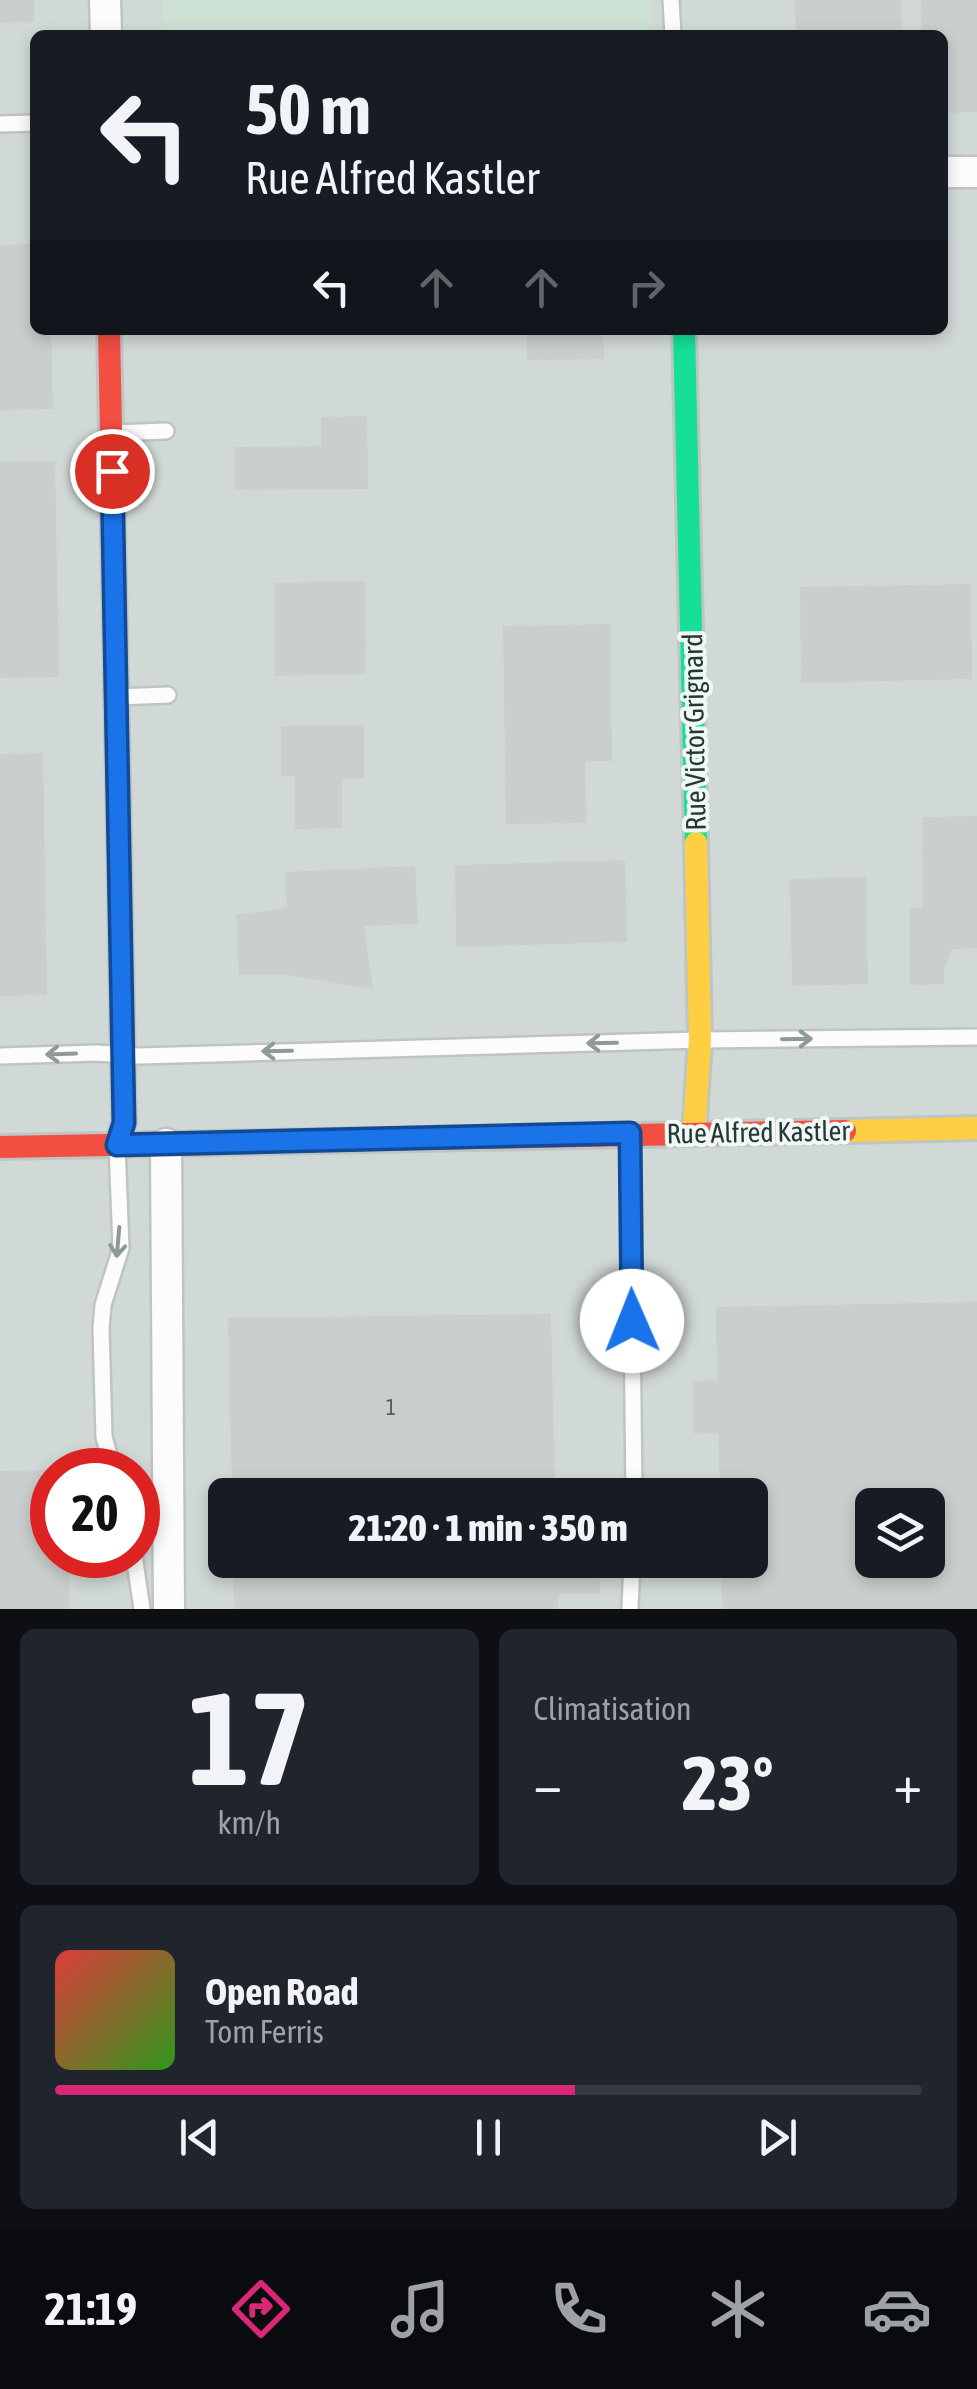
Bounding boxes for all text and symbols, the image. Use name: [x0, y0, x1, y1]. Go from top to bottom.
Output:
text: 50 m: [245, 69, 371, 149]
icon: left: [80, 70, 210, 200]
text: Rue Alfred Kastler: [245, 152, 539, 204]
icon: left: [304, 260, 359, 315]
icon: ahead: [409, 260, 464, 315]
icon: ahead: [514, 260, 569, 315]
icon: right: [619, 260, 674, 315]
pin: [70, 429, 155, 514]
icon: arrive: [85, 444, 140, 499]
street label: Rue Victor Grignard: [676, 633, 712, 831]
one-way arrow: [780, 1030, 813, 1048]
one-way arrow: [587, 1033, 619, 1052]
one-way arrow: [262, 1041, 294, 1060]
one-way arrow: [45, 1045, 77, 1064]
street label: Rue Alfred Kastler: [666, 1114, 851, 1150]
one-way arrow: [109, 1225, 128, 1258]
position arrow: [580, 1269, 684, 1373]
house number: 1: [386, 1394, 396, 1420]
speed limit sign: 20: [30, 1448, 160, 1578]
map controls: [855, 1488, 945, 1578]
button: layers: [855, 1488, 945, 1578]
text: 21:20 · 1 min · 350 m: [348, 1506, 628, 1549]
text: 17: [188, 1664, 310, 1813]
text: Climatisation: [534, 1690, 692, 1727]
text: 23°: [682, 1740, 773, 1826]
text: −: [534, 1752, 562, 1815]
text: +: [893, 1752, 922, 1815]
text: km/h: [218, 1804, 281, 1841]
text: Open Road: [205, 1970, 359, 2013]
text: Tom Ferris: [205, 2013, 324, 2050]
icon: previous: [172, 2110, 227, 2165]
icon: pause: [461, 2110, 516, 2165]
icon: next: [750, 2110, 805, 2165]
icon: directions: [226, 2274, 296, 2344]
icon: music: [385, 2274, 455, 2344]
icon: phone: [544, 2274, 614, 2344]
icon: climate: [703, 2274, 773, 2344]
icon: car: [862, 2274, 932, 2344]
text: 21:19: [45, 2283, 137, 2335]

